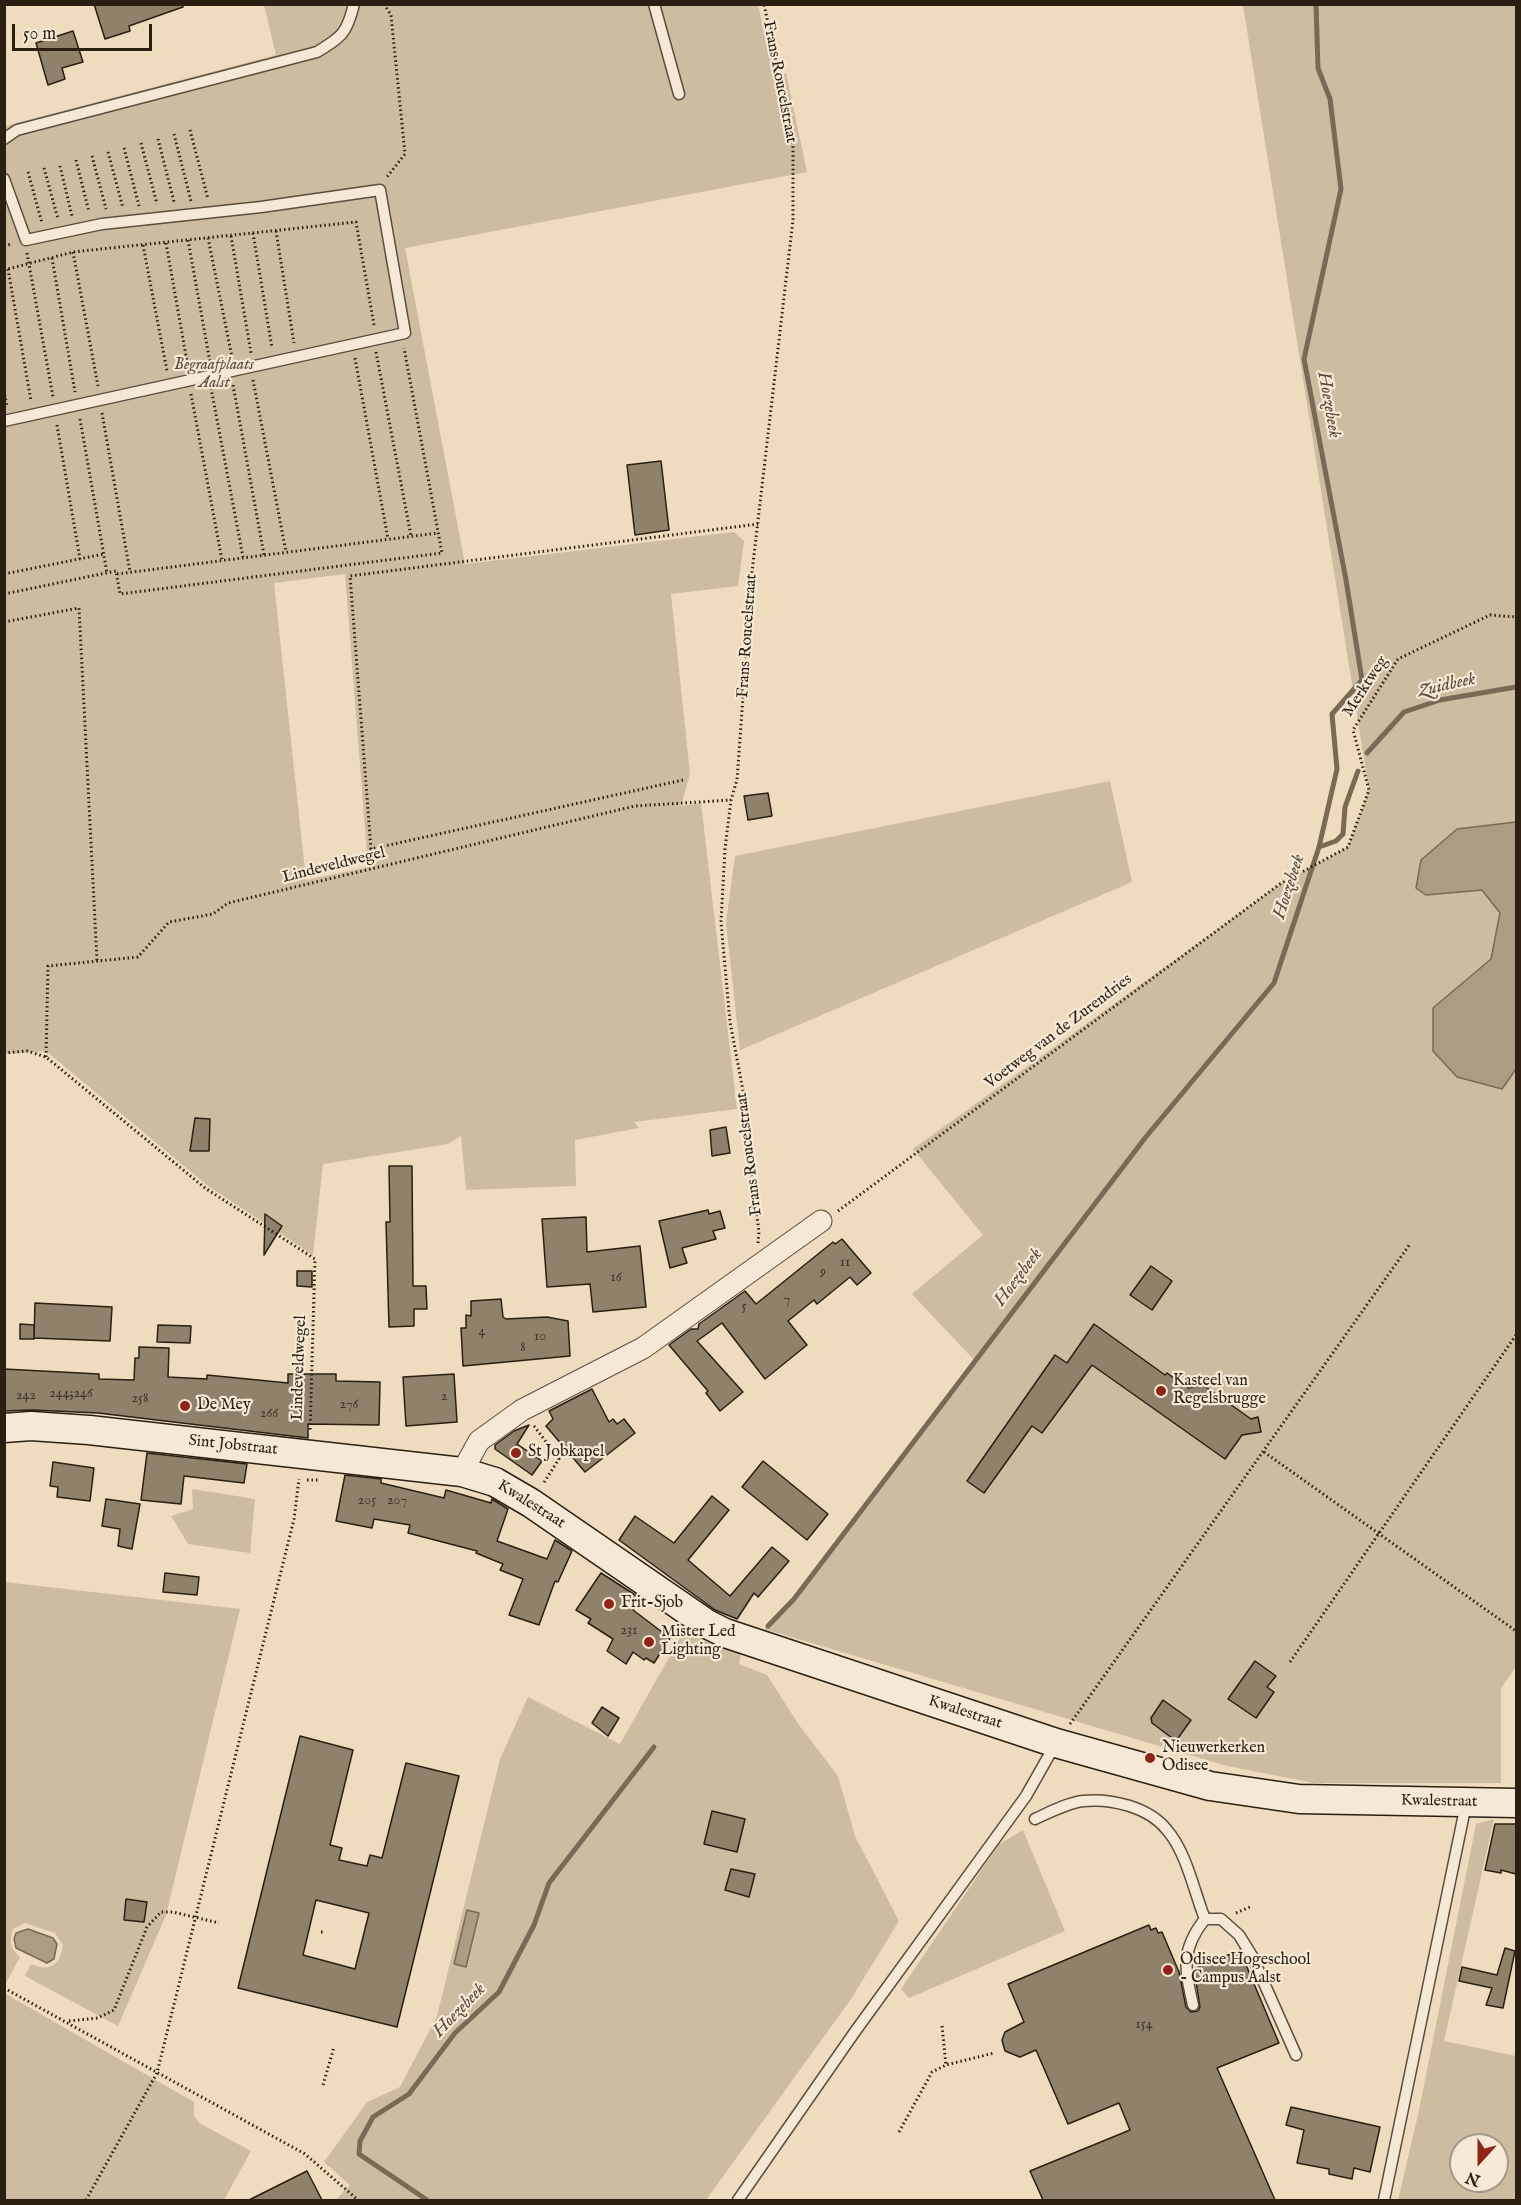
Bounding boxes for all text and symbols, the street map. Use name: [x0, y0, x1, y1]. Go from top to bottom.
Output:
scale bar: [15, 12, 154, 50]
street label: Frans Roucelstraat: [758, 19, 800, 145]
text: 50 m: [23, 23, 56, 46]
park label: Begraafplaats Aalst: [174, 356, 254, 394]
water label: Hoezebeek: [1312, 370, 1344, 440]
street label: Frans Roucelstraat: [734, 573, 762, 699]
street label: Merktweg: [1339, 653, 1393, 721]
water label: Zuidbeek: [1416, 669, 1478, 703]
street label: Lindeveldwegel: [281, 844, 387, 888]
water label: Hoezebeek: [1269, 852, 1311, 922]
street label: Voetweg van de Zurendries: [982, 970, 1136, 1094]
street label: Frans Roucelstraat: [733, 1091, 767, 1217]
water label: Hoezebeek: [990, 1245, 1048, 1311]
house number: 11: [840, 1255, 850, 1271]
house number: 9: [820, 1265, 826, 1281]
house number: 16: [610, 1270, 622, 1286]
house number: 7: [784, 1292, 790, 1308]
house number: 5: [741, 1299, 747, 1315]
street label: Lindeveldwegel: [289, 1315, 311, 1421]
house number: 4: [479, 1324, 485, 1340]
house number: 10: [534, 1329, 546, 1345]
house number: 8: [520, 1340, 526, 1356]
place label: Kasteel van Regelsbrugge: [1173, 1372, 1266, 1410]
marker: Kasteel van Regelsbrugge: [1154, 1384, 1168, 1398]
house number: 244;246: [49, 1386, 93, 1402]
house number: 242: [16, 1388, 36, 1404]
house number: 2: [441, 1389, 447, 1405]
house number: 258: [131, 1391, 149, 1407]
place label: De Mey: [197, 1396, 251, 1416]
house number: 276: [340, 1397, 358, 1413]
marker: De Mey: [178, 1399, 192, 1413]
house number: 266: [260, 1406, 278, 1422]
street label: Sint Jobstraat: [187, 1432, 279, 1460]
place label: St Jobkapel: [528, 1443, 604, 1463]
marker: St Jobkapel: [509, 1446, 523, 1460]
street label: Kwalestraat: [493, 1477, 569, 1533]
house number: 205: [358, 1493, 376, 1509]
house number: 207: [387, 1493, 407, 1509]
place label: Frit-Sjob: [621, 1594, 683, 1614]
marker: Frit-Sjob: [602, 1597, 616, 1611]
house number: 231: [620, 1623, 638, 1639]
place label: Mister Led Lighting: [661, 1623, 736, 1661]
marker: Mister Led Lighting: [642, 1635, 656, 1649]
street label: Kwalestraat: [926, 1692, 1004, 1734]
place label: Nieuwerkerken Odisee: [1162, 1739, 1265, 1777]
marker: Nieuwerkerken Odisee: [1143, 1751, 1157, 1765]
street label: Kwalestraat: [1401, 1792, 1477, 1812]
place label: Odisee Hogeschool - Campus Aalst: [1180, 1951, 1311, 1989]
marker: Odisee Hogeschool - Campus Aalst: [1161, 1963, 1175, 1977]
water label: Hoezebeek: [429, 1979, 491, 2043]
house number: 154: [1135, 2017, 1153, 2033]
north arrow: [1449, 2133, 1509, 2193]
text: N: [1463, 2166, 1483, 2190]

